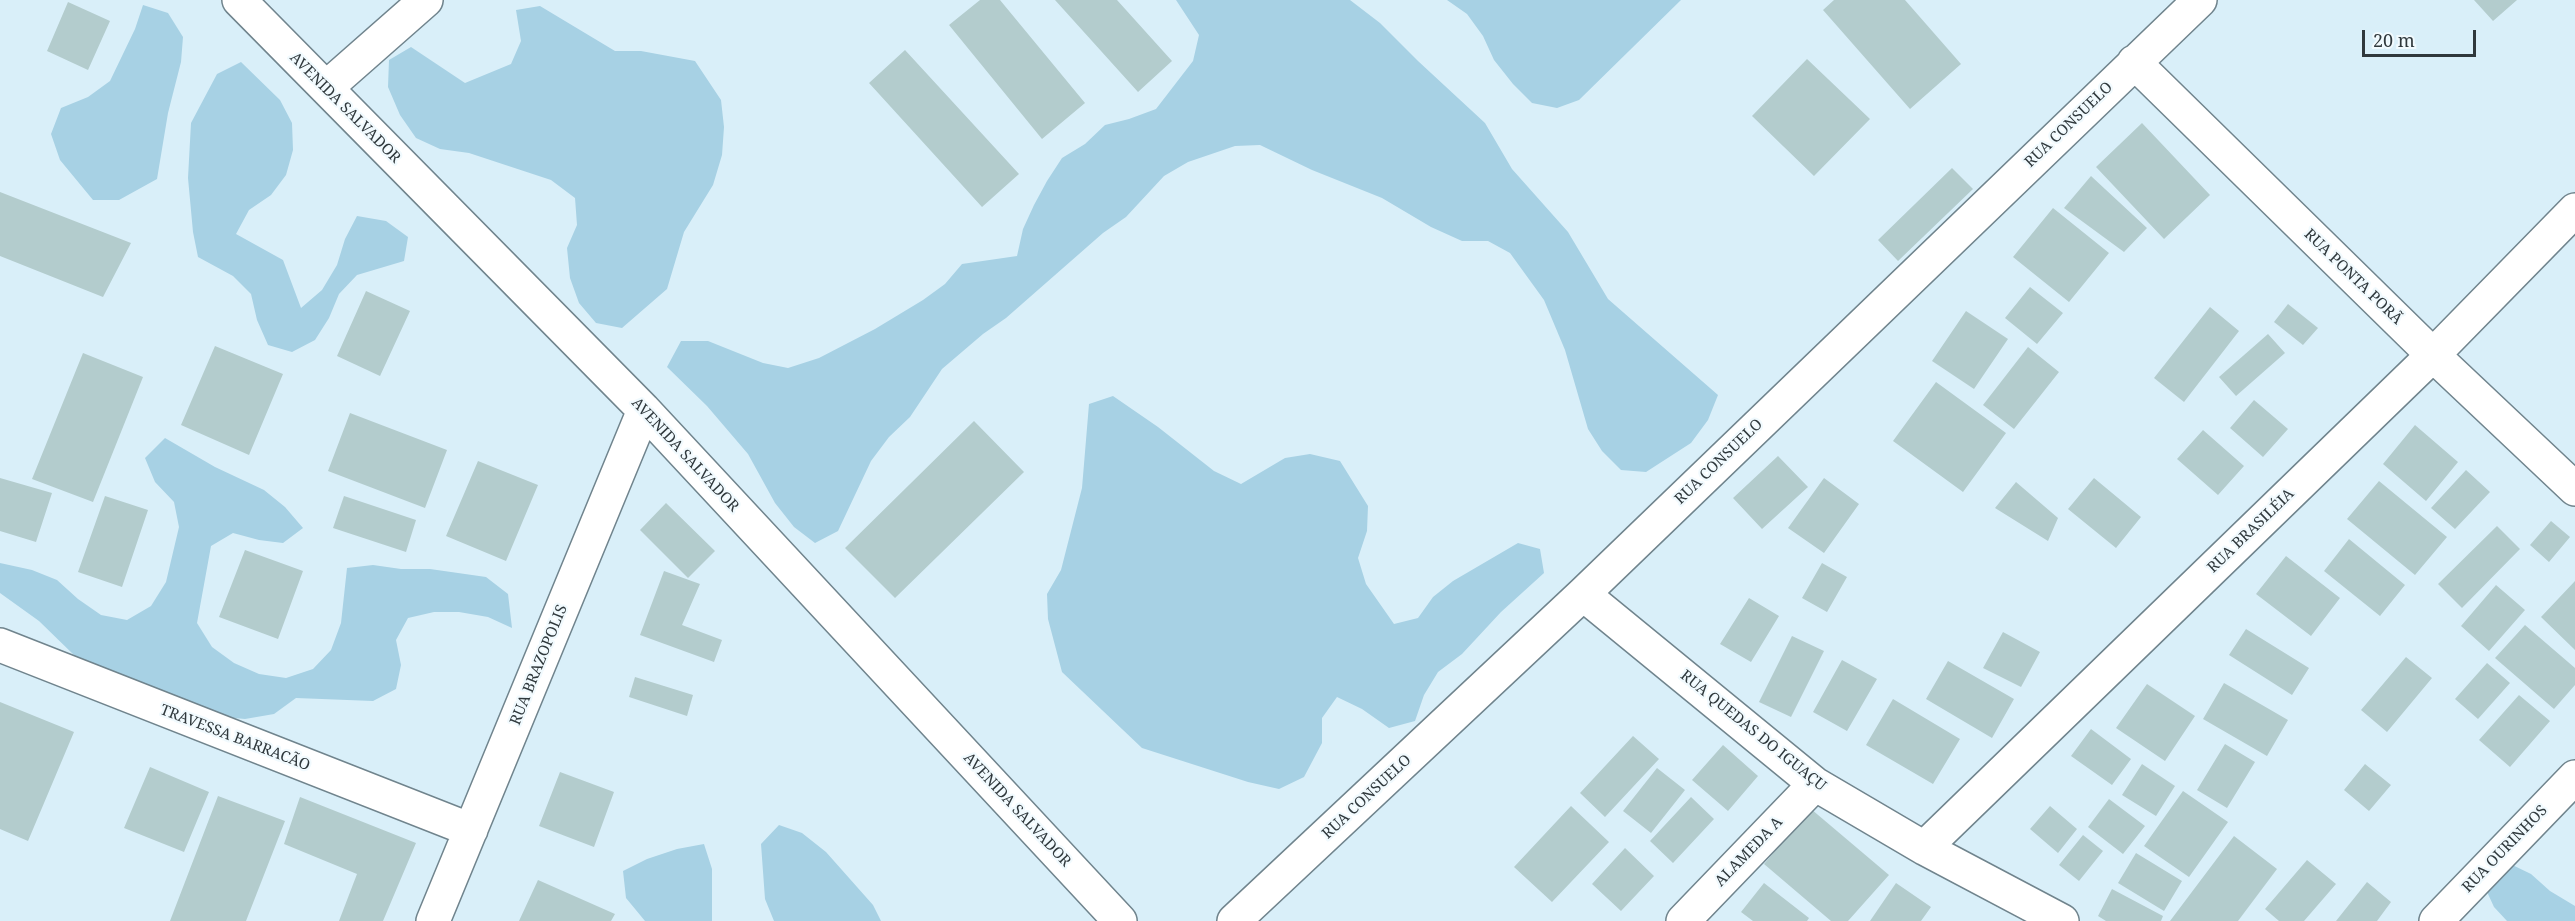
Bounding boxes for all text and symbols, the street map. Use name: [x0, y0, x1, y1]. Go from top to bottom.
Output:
scale bar: [2365, 18, 2479, 56]
text: 20 m: [2373, 28, 2415, 52]
street label: AVENIDA SALVADOR: [286, 49, 404, 167]
street label: RUA CONSUELO: [2021, 79, 2117, 171]
street label: RUA PONTA PORÃ: [2300, 226, 2406, 328]
street label: AVENIDA SALVADOR: [628, 394, 742, 516]
street label: RUA CONSUELO: [1671, 416, 1767, 508]
street label: RUA BRASILÉIA: [2204, 485, 2298, 577]
street label: RUA BRAZOPOLIS: [507, 602, 571, 728]
street label: RUA QUEDAS DO IGUAÇU: [1677, 667, 1829, 795]
street label: TRAVESSA BARRACÃO: [158, 701, 312, 775]
street label: AVENIDA SALVADOR: [960, 749, 1074, 871]
street label: RUA CONSUELO: [1319, 751, 1415, 843]
street label: RUA OURINHOS: [2459, 802, 2551, 896]
street label: ALAMEDA A: [1711, 814, 1787, 890]

